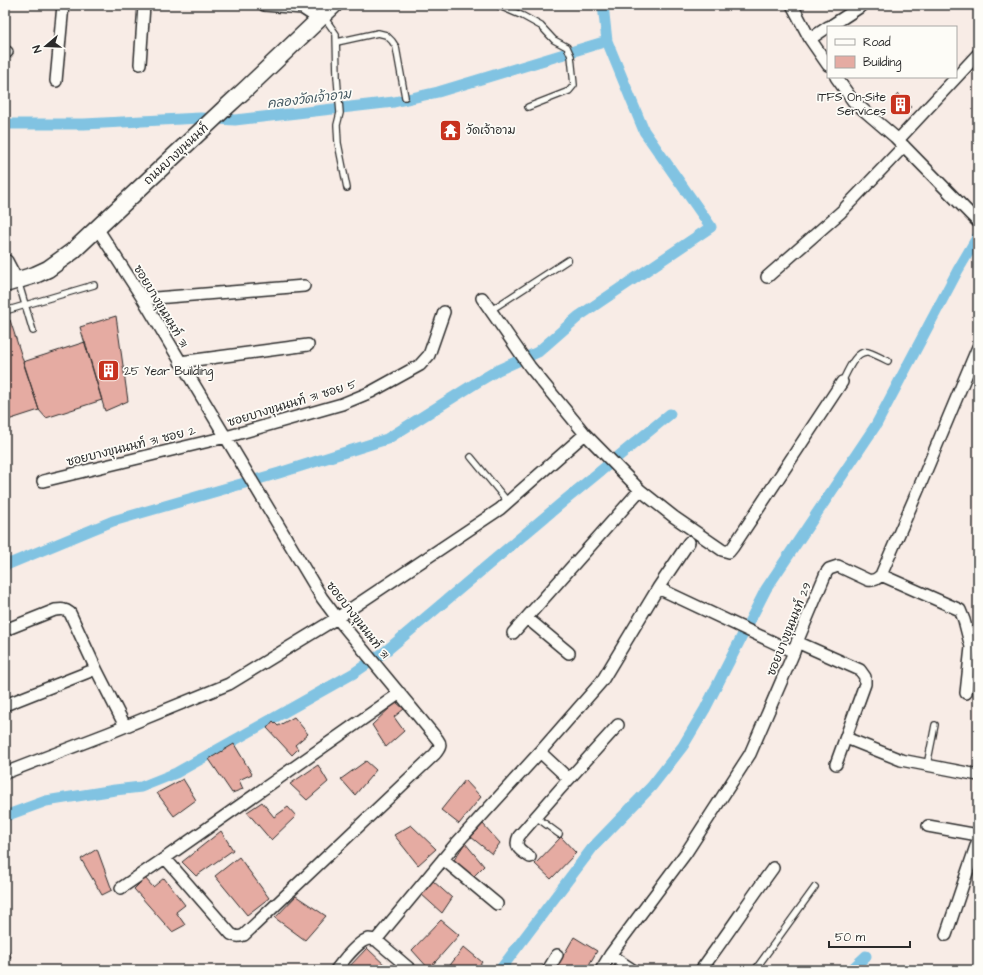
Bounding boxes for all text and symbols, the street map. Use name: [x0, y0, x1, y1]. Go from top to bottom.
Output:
north arrow: [26, 26, 66, 66]
legend: [827, 26, 957, 78]
text: Road: [863, 34, 891, 51]
text: N: [29, 43, 45, 55]
text: Building: [863, 54, 901, 72]
water label: คลองวัดเจ้าอาม: [266, 85, 353, 113]
place label: ITFS On-Site Services: [817, 89, 886, 120]
building icon: ITFS On-Site Services: [888, 91, 914, 117]
temple icon: วัดเจ้าอาม: [437, 117, 463, 143]
street label: ถนนบางขุนนนท์: [140, 120, 213, 189]
place label: วัดเจ้าอาม: [466, 122, 516, 139]
street label: ซอยบางขุนนนท์ 31: [129, 262, 192, 351]
building icon: 25 Year Building: [96, 358, 122, 384]
place label: 25 Year Building: [124, 363, 213, 381]
street label: ซอยบางขุนนนท์ 31 ซอย 5: [226, 376, 359, 431]
street label: ซอยบางขุนนนท์ 31 ซอย 2: [65, 422, 198, 471]
street label: ซอยบางขุนนนท์ 31: [322, 578, 393, 663]
street label: ซอยบางขุนนนท์ 29: [763, 580, 816, 679]
scale bar: [829, 923, 910, 949]
text: 50 m: [835, 929, 866, 946]

